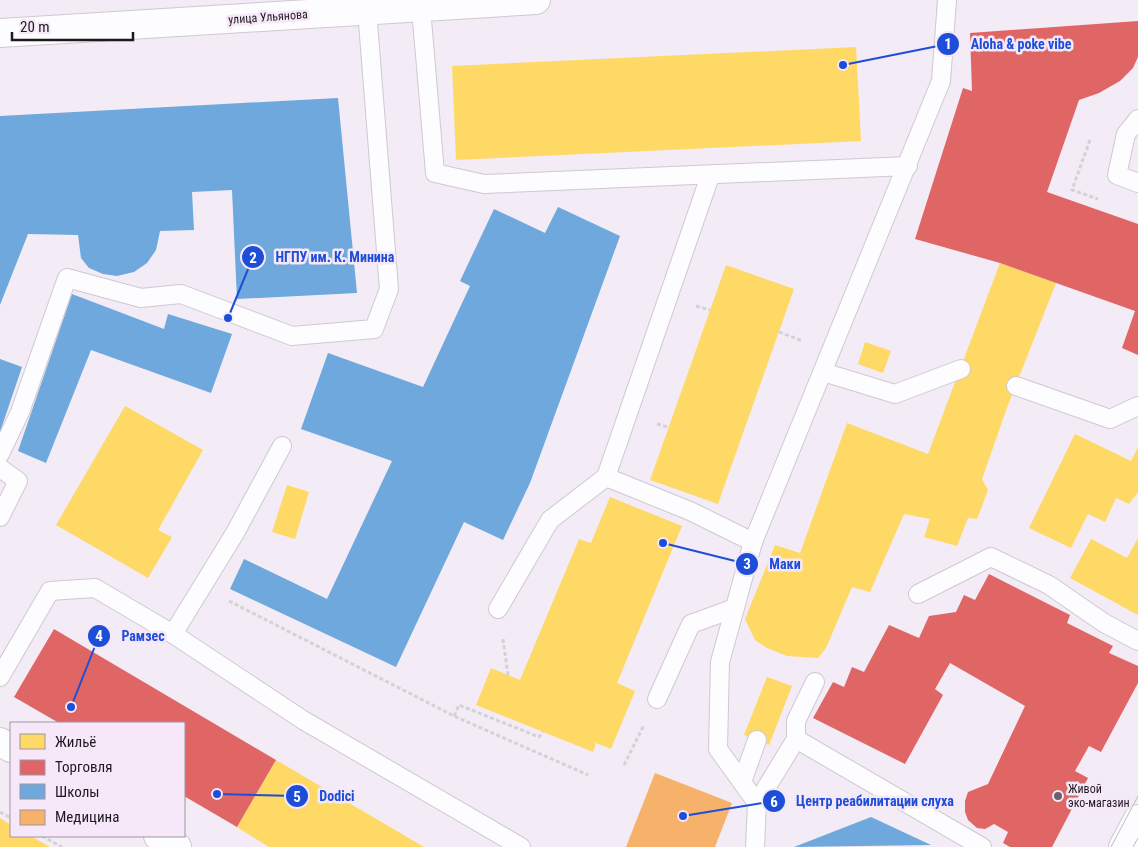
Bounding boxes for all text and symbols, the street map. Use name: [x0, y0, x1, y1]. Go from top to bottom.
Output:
street label: улица Ульянова: [228, 7, 308, 27]
scale bar: [12, 10, 134, 42]
text: 20 m: [20, 18, 50, 36]
callout: Aloha & poke vibe: [936, 29, 1081, 58]
text: 1: [944, 35, 952, 53]
text: Aloha & poke vibe: [971, 36, 1072, 52]
callout: НГПУ им. К. Минина: [240, 243, 404, 272]
text: 2: [249, 249, 257, 267]
text: НГПУ им. К. Минина: [276, 249, 395, 265]
callout: Маки: [734, 549, 810, 578]
text: 3: [743, 555, 751, 573]
text: Маки: [769, 556, 801, 572]
callout: Рамзес: [86, 622, 174, 651]
text: 4: [95, 627, 103, 645]
text: Рамзес: [121, 628, 165, 644]
legend: [10, 722, 185, 837]
text: Жильё: [55, 733, 96, 751]
text: Торговля: [55, 758, 112, 776]
callout: Dodici: [284, 782, 364, 811]
place label: Живой эко-магазин: [1068, 782, 1130, 810]
text: Школы: [55, 783, 100, 801]
callout: Центр реабилитации слуха: [761, 787, 964, 816]
text: 5: [293, 788, 301, 806]
text: Dodici: [319, 788, 355, 804]
marker: Живой эко-магазин: [1052, 790, 1064, 802]
text: 6: [770, 793, 778, 811]
text: Центр реабилитации слуха: [796, 793, 954, 809]
text: Медицина: [55, 808, 119, 826]

